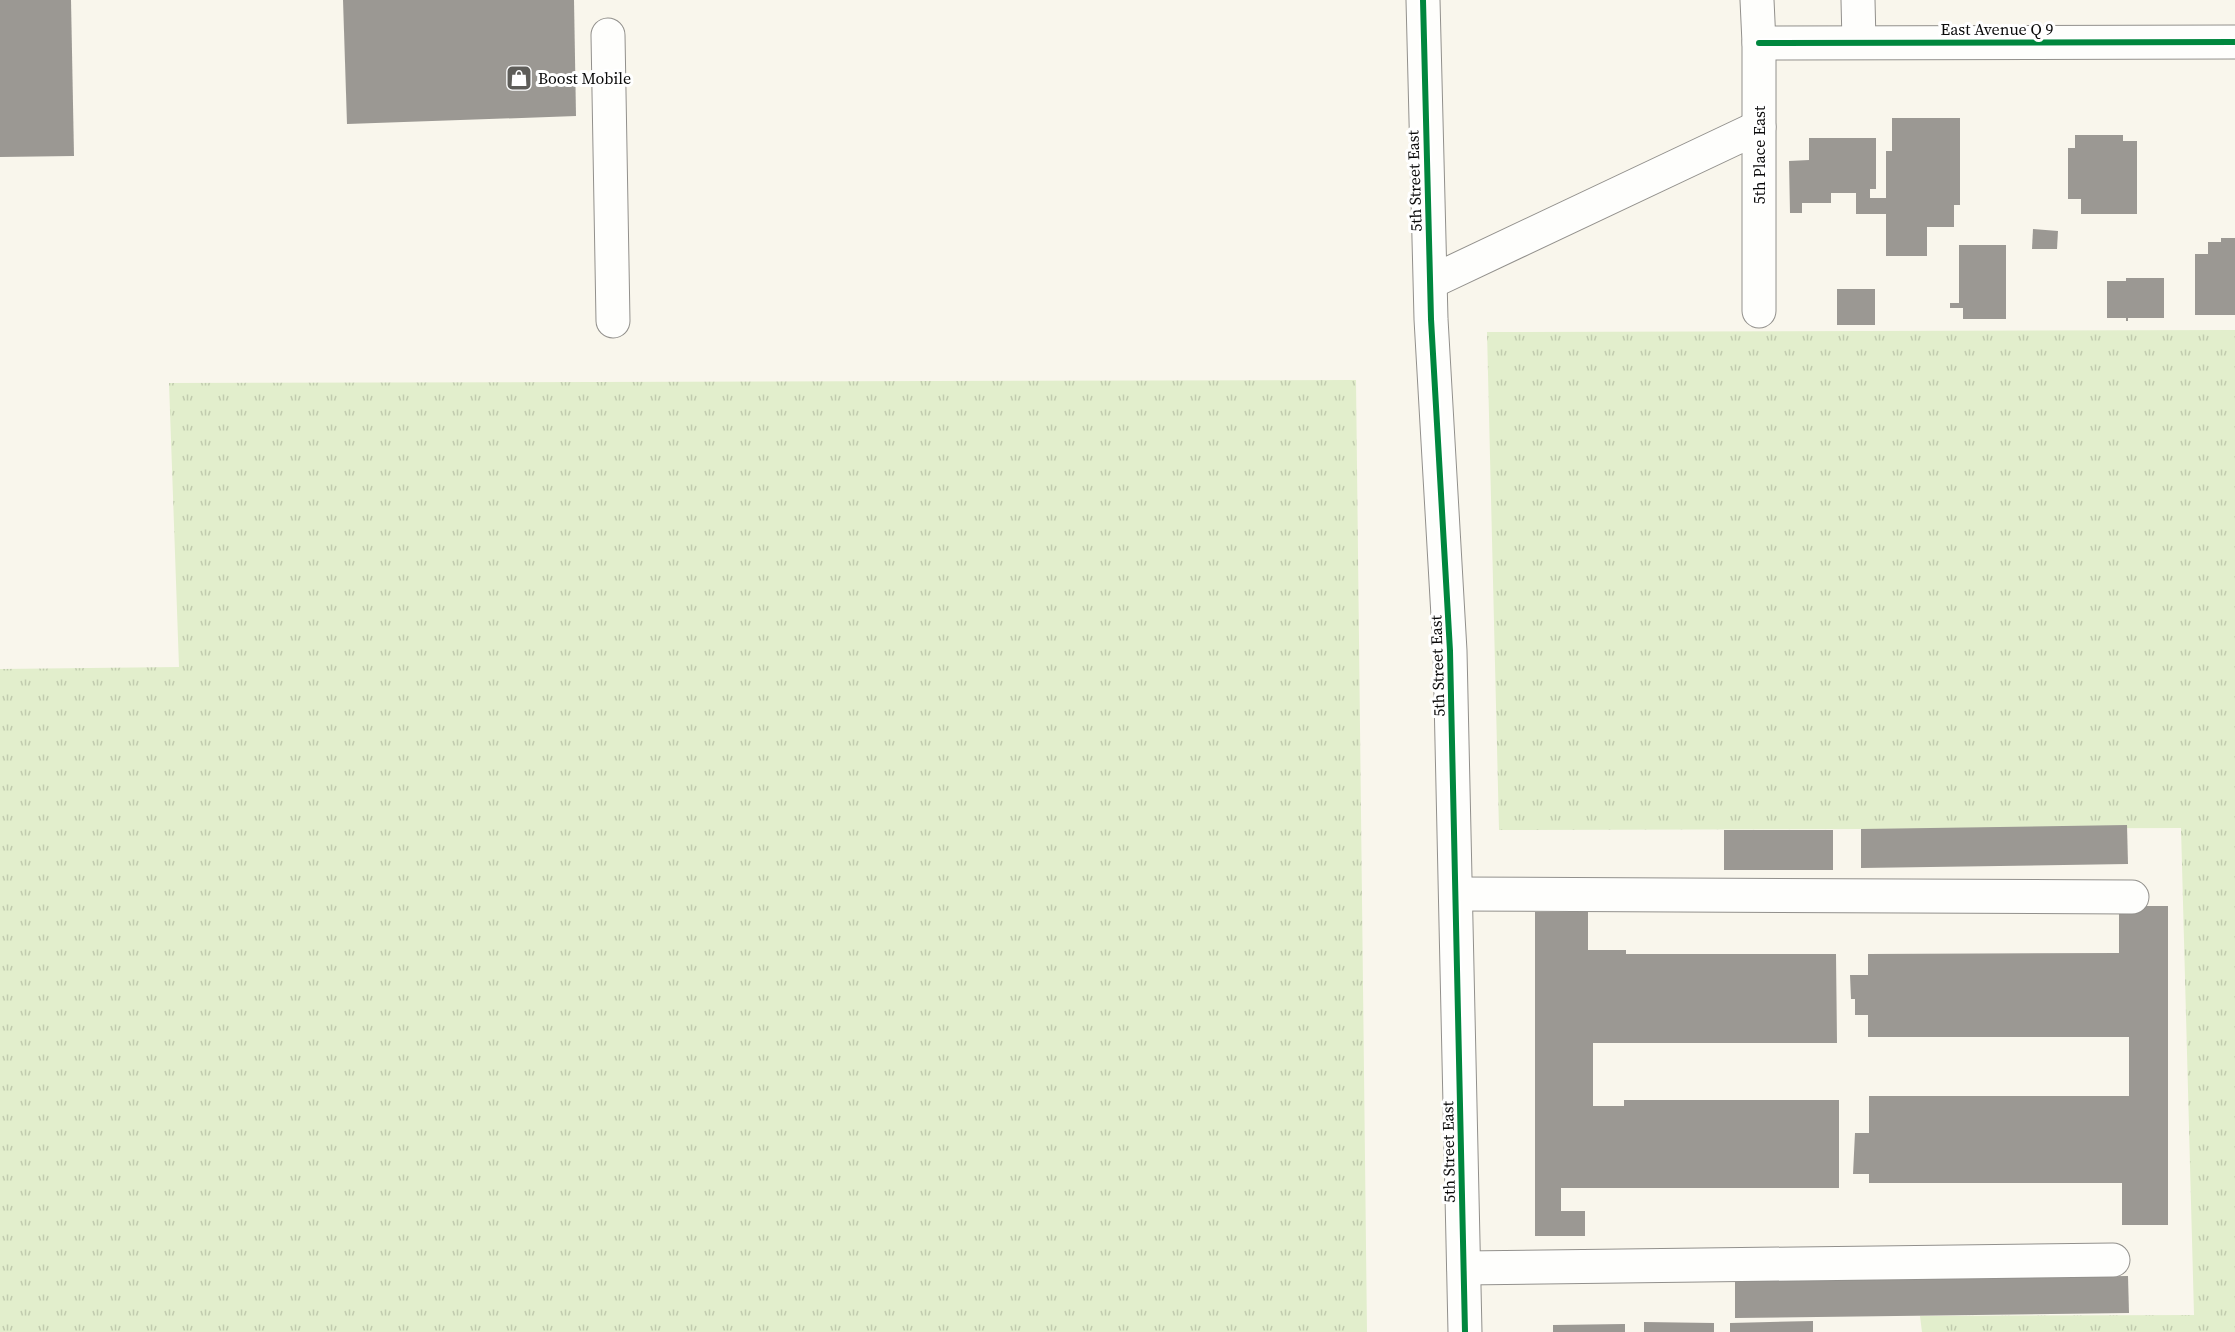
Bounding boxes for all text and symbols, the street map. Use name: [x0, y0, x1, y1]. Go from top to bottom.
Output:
street label: East Avenue Q 9: [1941, 18, 2053, 40]
shop icon: Boost Mobile: [504, 63, 534, 93]
place label: Boost Mobile: [538, 67, 631, 89]
street label: 5th Place East: [1748, 105, 1770, 204]
street label: 5th Street East: [1401, 129, 1427, 232]
street label: 5th Street East: [1424, 614, 1450, 717]
street label: 5th Street East: [1436, 1100, 1460, 1203]

